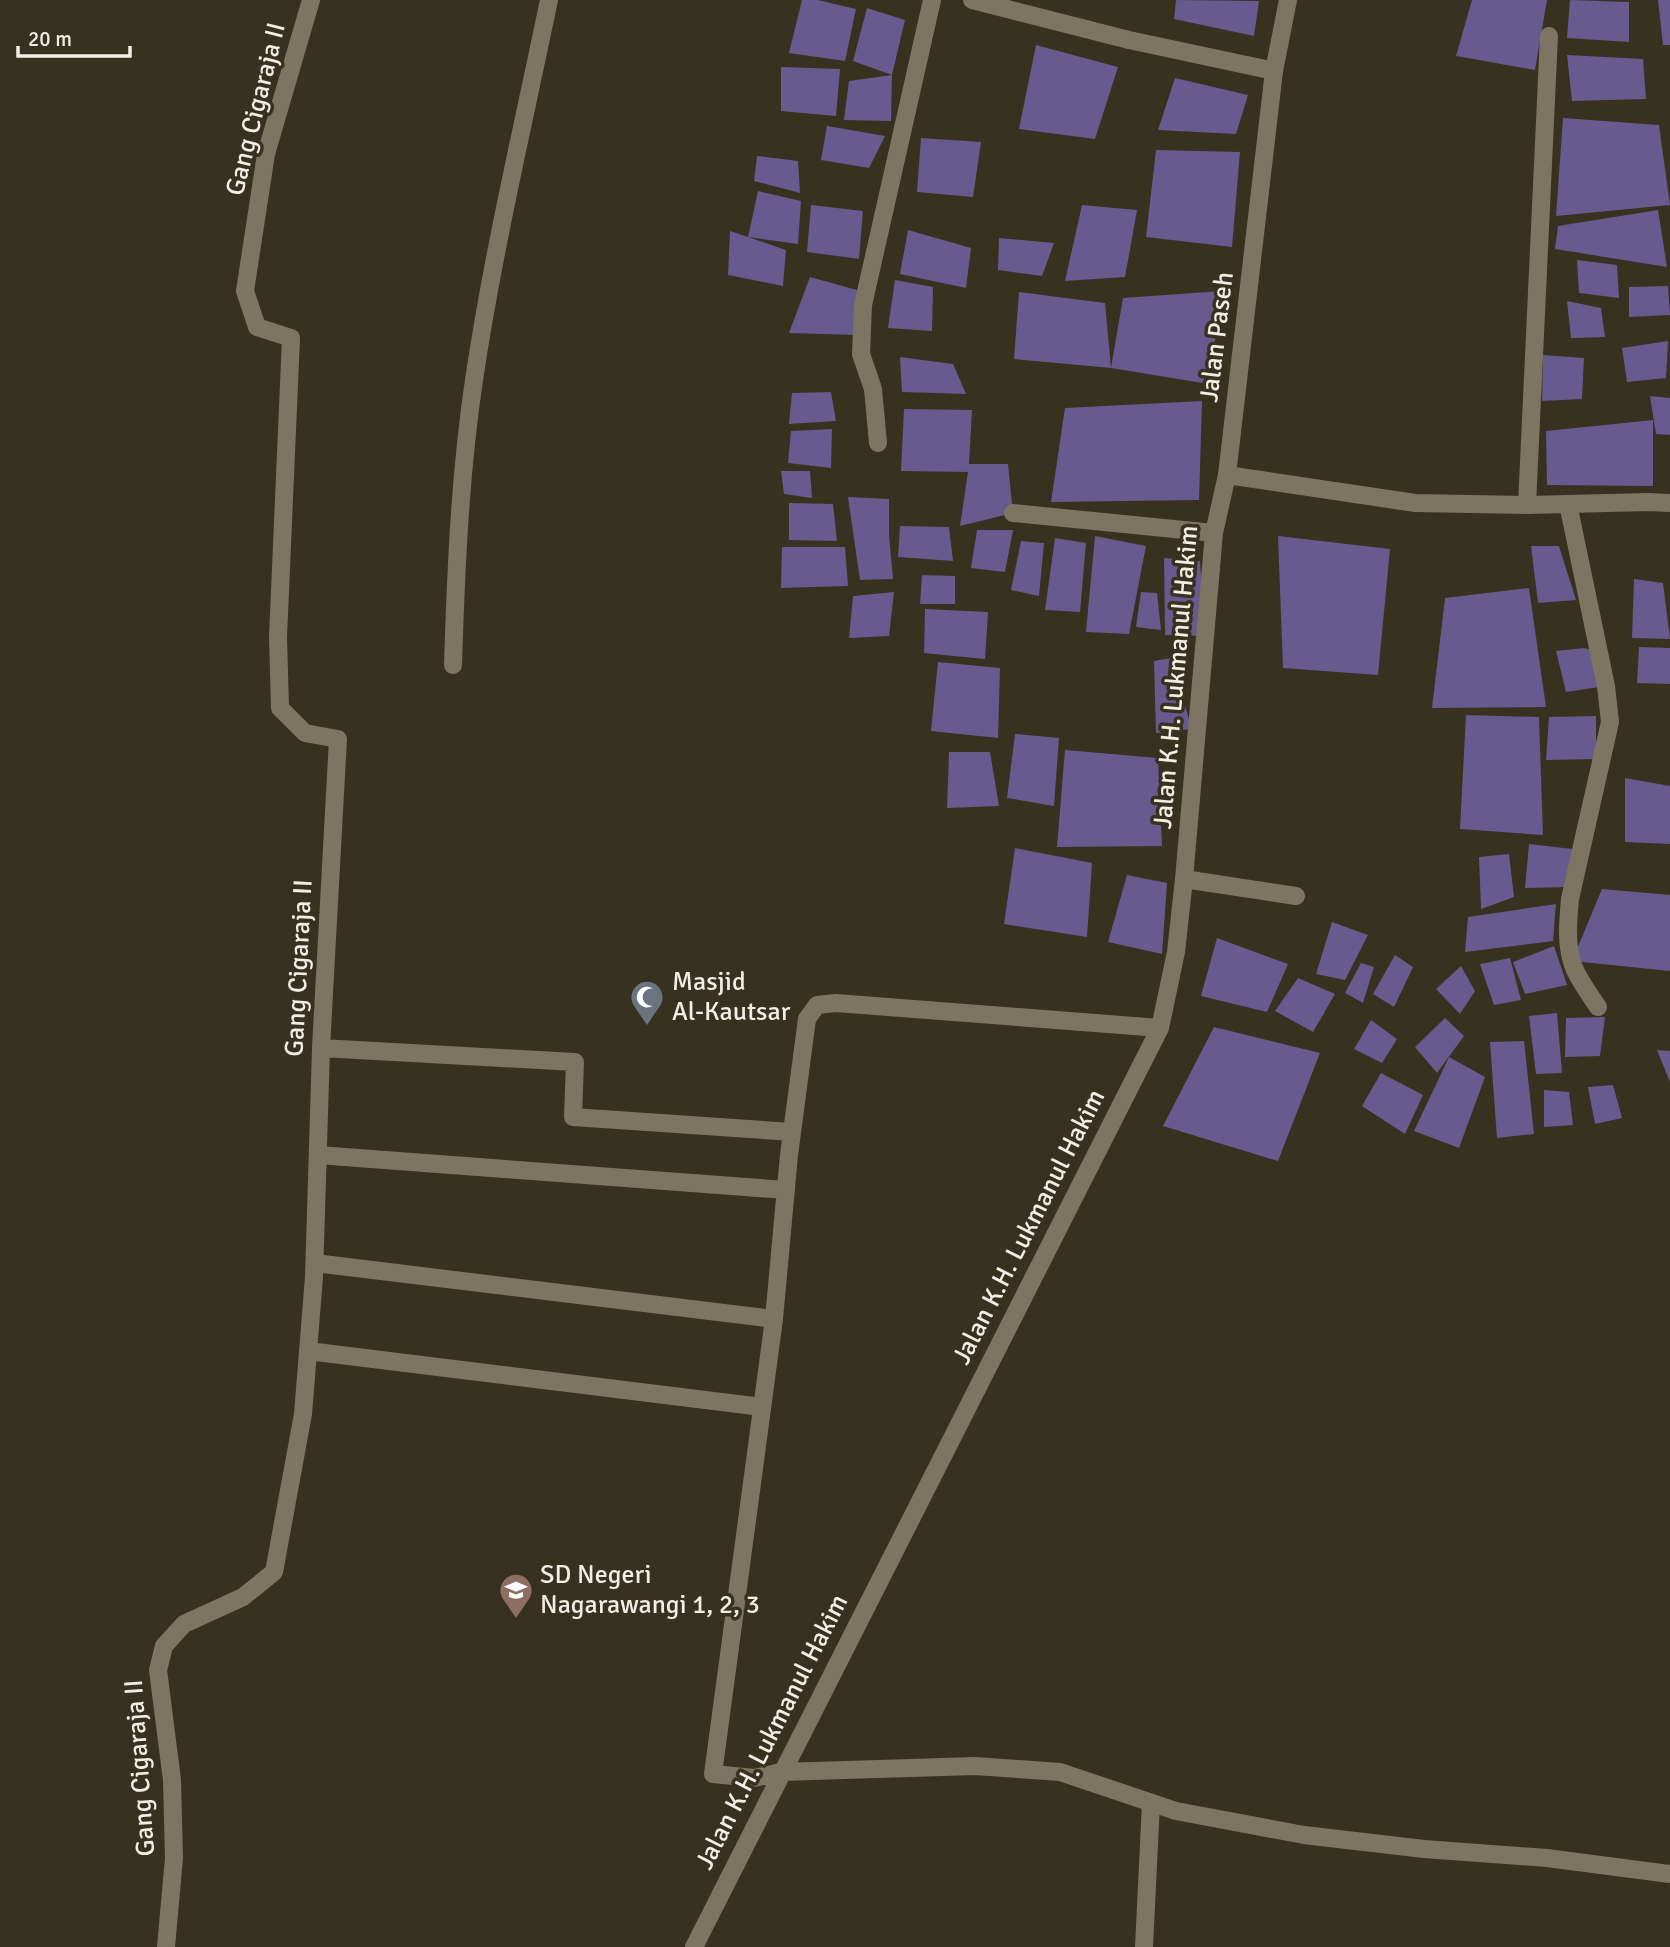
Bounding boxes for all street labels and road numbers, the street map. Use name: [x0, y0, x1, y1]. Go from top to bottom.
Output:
street label: Gang Cigaraja II: [219, 19, 293, 199]
street label: Jalan Paseh: [1193, 270, 1241, 404]
street label: Jalan K.H. Lukmanul Hakim: [1147, 524, 1205, 830]
street label: Gang Cigaraja II: [278, 879, 320, 1057]
street label: Jalan K.H. Lukmanul Hakim: [946, 1084, 1112, 1370]
street label: Jalan K.H. Lukmanul Hakim: [689, 1589, 855, 1875]
street label: Gang Cigaraja II: [118, 1679, 162, 1857]

